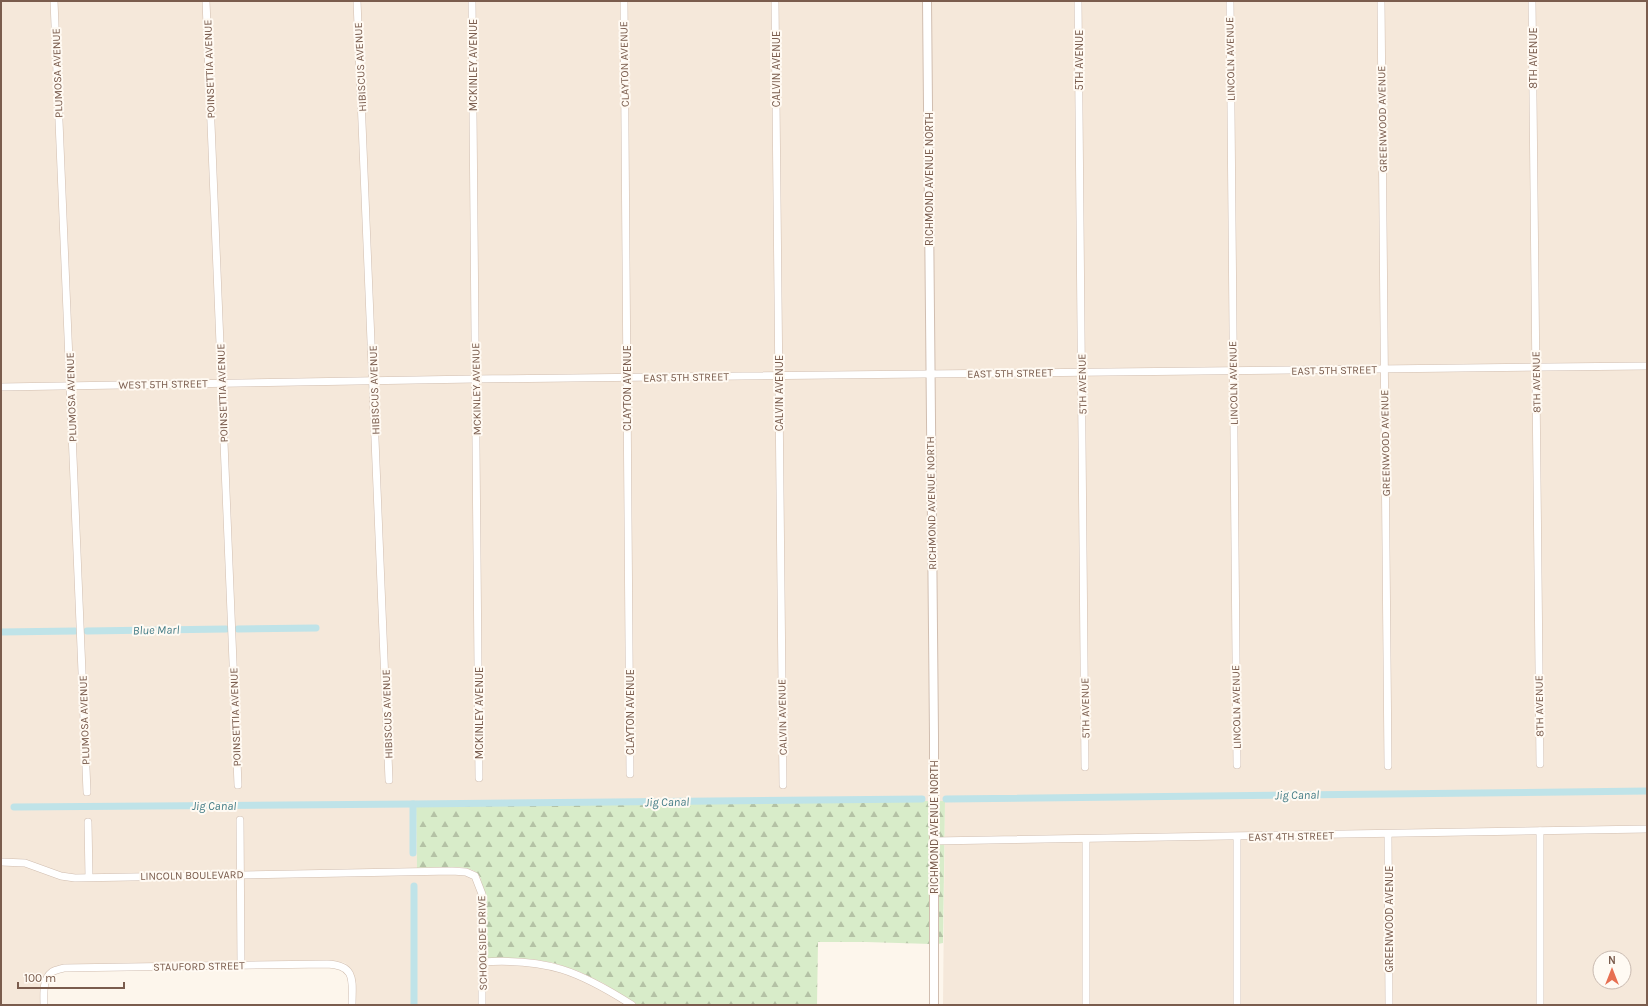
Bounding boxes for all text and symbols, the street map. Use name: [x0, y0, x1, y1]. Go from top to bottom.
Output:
street label: LINCOLN AVENUE: [1223, 17, 1238, 101]
street label: POINSETTIA AVENUE: [201, 19, 218, 119]
street label: MCKINLEY AVENUE: [467, 19, 480, 111]
street label: CLAYTON AVENUE: [617, 21, 632, 107]
street label: HIBISCUS AVENUE: [352, 22, 369, 112]
street label: 8TH AVENUE: [1527, 27, 1540, 89]
street label: PLUMOSA AVENUE: [49, 28, 66, 118]
street label: 5TH AVENUE: [1073, 30, 1086, 90]
street label: CALVIN AVENUE: [770, 31, 783, 107]
street label: GREENWOOD AVENUE: [1375, 65, 1390, 173]
street label: RICHMOND AVENUE NORTH: [923, 112, 936, 246]
street label: LINCOLN AVENUE: [1226, 341, 1241, 425]
street label: POINSETTIA AVENUE: [214, 343, 231, 443]
street label: MCKINLEY AVENUE: [469, 343, 484, 435]
street label: HIBISCUS AVENUE: [366, 345, 383, 435]
street label: CLAYTON AVENUE: [621, 345, 634, 431]
street label: 8TH AVENUE: [1529, 351, 1544, 413]
street label: PLUMOSA AVENUE: [63, 352, 80, 442]
street label: 5TH AVENUE: [1075, 353, 1090, 415]
street label: CALVIN AVENUE: [773, 355, 786, 431]
street label: EAST 5TH STREET: [1291, 363, 1377, 378]
street label: EAST 5TH STREET: [967, 366, 1053, 381]
street label: EAST 5TH STREET: [643, 370, 729, 385]
street label: WEST 5TH STREET: [118, 377, 208, 392]
street label: GREENWOOD AVENUE: [1378, 389, 1393, 497]
street label: RICHMOND AVENUE NORTH: [924, 436, 939, 570]
water label: Blue Marl: [132, 623, 180, 637]
street label: LINCOLN AVENUE: [1229, 665, 1244, 749]
street label: POINSETTIA AVENUE: [227, 667, 244, 767]
street label: MCKINLEY AVENUE: [473, 667, 486, 759]
street label: HIBISCUS AVENUE: [379, 669, 396, 759]
street label: CLAYTON AVENUE: [624, 669, 637, 755]
street label: PLUMOSA AVENUE: [76, 675, 93, 765]
street label: 8TH AVENUE: [1532, 675, 1547, 737]
street label: 5TH AVENUE: [1078, 677, 1093, 739]
street label: CALVIN AVENUE: [775, 679, 790, 755]
street label: RICHMOND AVENUE NORTH: [928, 760, 941, 894]
water label: Jig Canal: [1275, 788, 1319, 802]
water label: Jig Canal: [645, 795, 689, 809]
water label: Jig Canal: [192, 799, 236, 813]
street label: EAST 4TH STREET: [1248, 829, 1334, 844]
street label: GREENWOOD AVENUE: [1383, 866, 1396, 972]
street label: LINCOLN BOULEVARD: [140, 868, 244, 883]
street label: SCHOOLSIDE DRIVE: [475, 895, 490, 991]
north arrow: [1592, 950, 1632, 990]
text: N: [1608, 954, 1616, 967]
street label: STAUFORD STREET: [153, 959, 245, 974]
scale bar: [18, 964, 124, 990]
text: 100 m: [24, 971, 56, 985]

